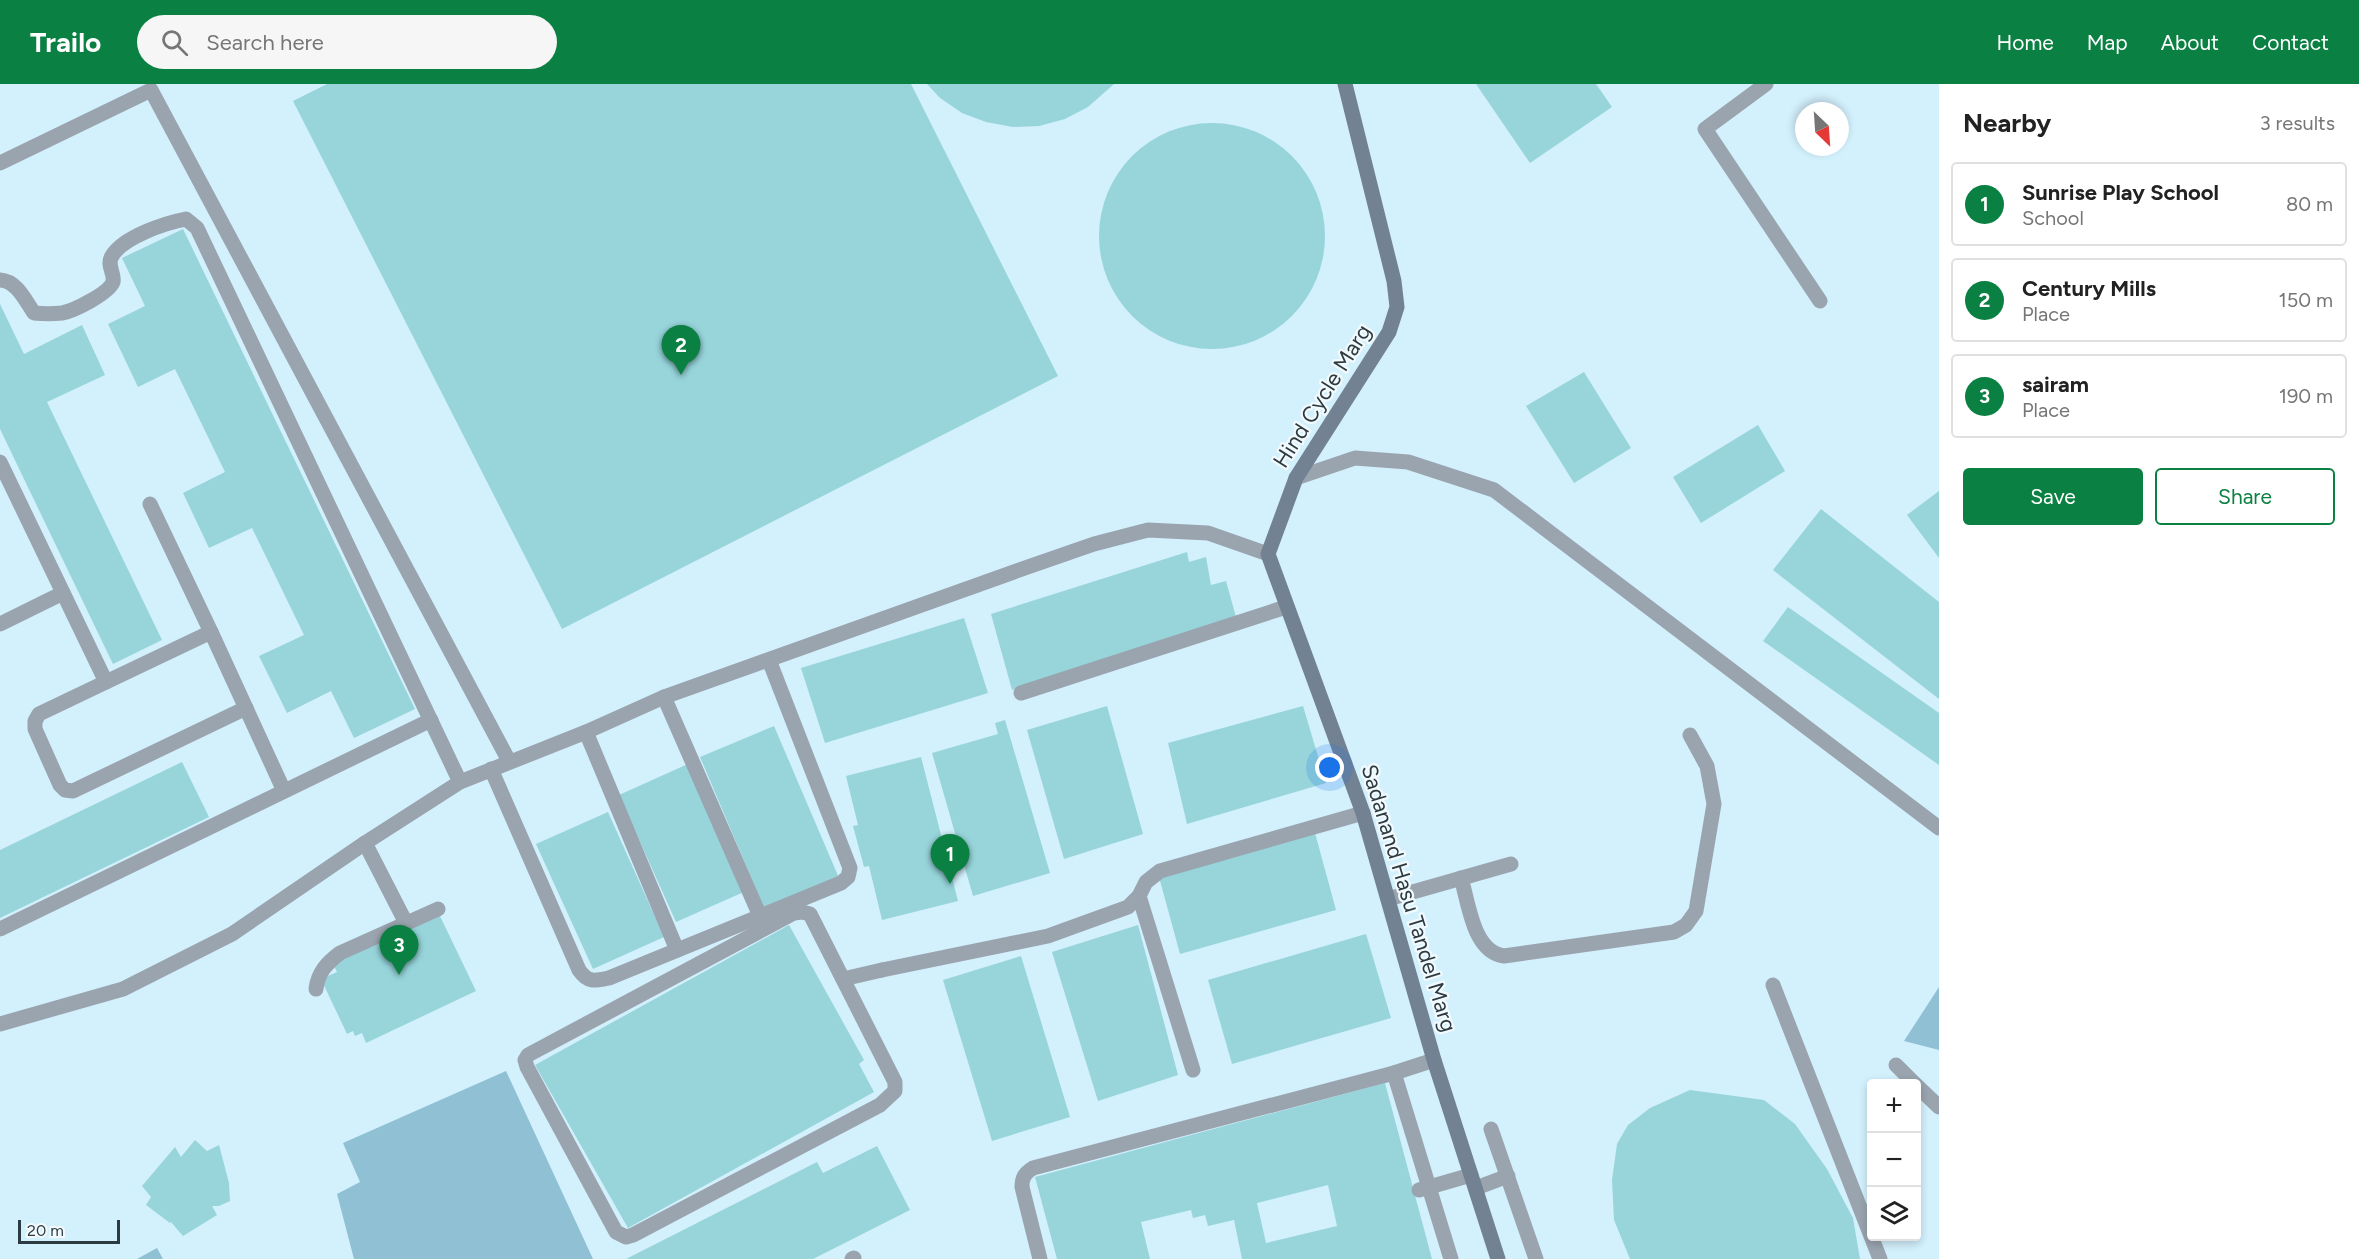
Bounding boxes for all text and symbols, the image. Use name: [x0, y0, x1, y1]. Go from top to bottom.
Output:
search box: [137, 15, 557, 69]
text: Trailo: [30, 25, 101, 59]
icon: search: [158, 26, 191, 59]
text: Search here: [206, 29, 324, 56]
text: Home: [1997, 30, 2054, 55]
text: Map: [2087, 30, 2128, 55]
text: About: [2161, 30, 2219, 55]
text: Contact: [2252, 30, 2329, 55]
north arrow: [1795, 102, 1849, 156]
text: Nearby: [1963, 107, 2051, 139]
text: 3 results: [2260, 111, 2335, 135]
text: Sunrise Play School: [2022, 179, 2219, 206]
text: 1: [1980, 192, 1989, 216]
text: 80 m: [2286, 192, 2333, 216]
text: School: [2022, 206, 2084, 230]
text: Century Mills: [2022, 275, 2156, 302]
text: 2: [1979, 288, 1990, 312]
text: 150 m: [2278, 288, 2333, 312]
text: Place: [2022, 302, 2070, 326]
street label: Hind Cycle Marg: [1267, 319, 1377, 473]
pin: 2: [662, 326, 700, 375]
text: sairam: [2022, 371, 2089, 398]
text: 3: [1979, 384, 1990, 408]
text: 190 m: [2279, 384, 2333, 408]
text: Place: [2022, 398, 2070, 422]
button: Save: [1963, 468, 2143, 525]
button: Share: [2155, 468, 2335, 525]
your location: [1315, 753, 1344, 782]
street label: Sadanand Hasu Tandel Marg: [1355, 761, 1463, 1035]
pin: 1: [930, 834, 970, 884]
pin: 3: [380, 926, 418, 975]
map controls: [1867, 1079, 1921, 1241]
button: +: [1867, 1079, 1921, 1133]
button: −: [1867, 1133, 1921, 1187]
button: layers: [1867, 1187, 1921, 1241]
scale bar: [18, 1217, 120, 1244]
text: 20 m: [27, 1221, 64, 1240]

